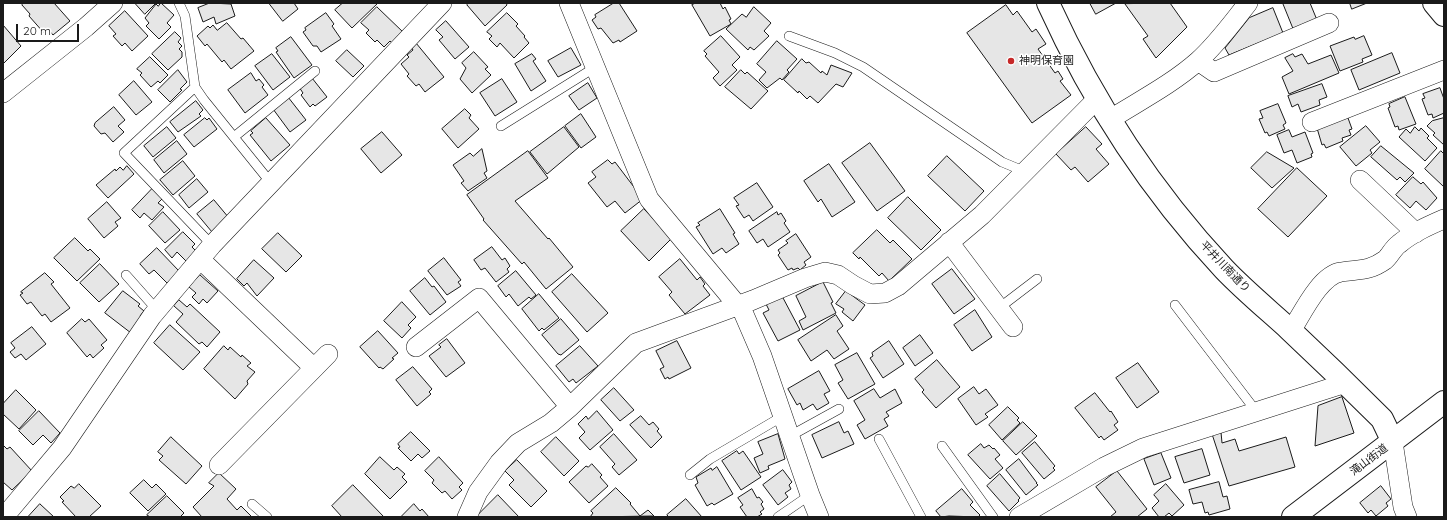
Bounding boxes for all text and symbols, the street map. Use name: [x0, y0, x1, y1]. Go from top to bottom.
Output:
scale bar: [18, 16, 81, 42]
text: 20 m: [23, 23, 51, 38]
place label: 神明保育園: [1019, 54, 1074, 68]
marker: 神明保育園: [1006, 56, 1016, 66]
street label: 平井川南通り: [1197, 239, 1253, 295]
street label: 滝山街道: [1347, 441, 1391, 479]

